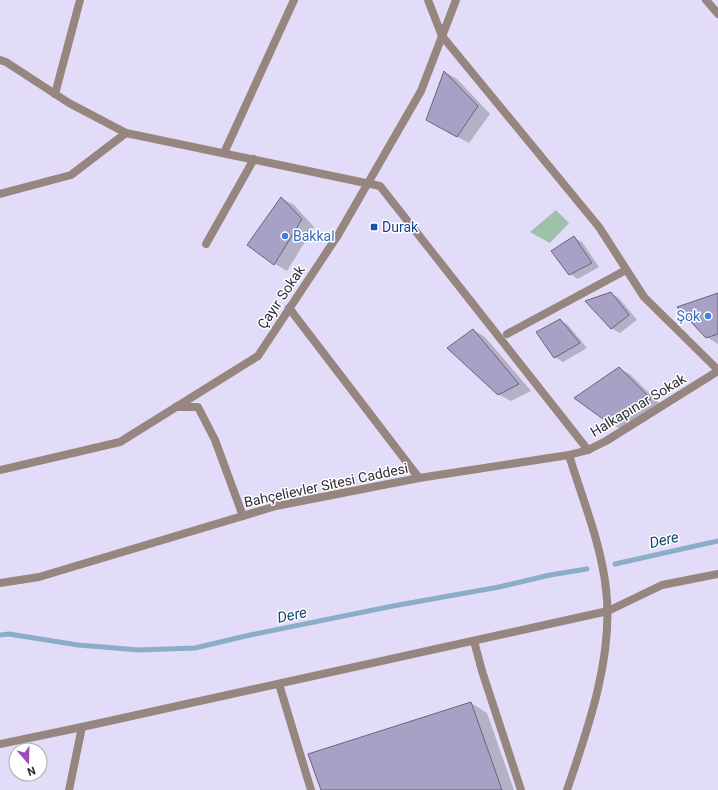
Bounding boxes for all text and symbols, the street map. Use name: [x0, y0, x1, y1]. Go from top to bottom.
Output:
place label: Durak: [382, 219, 419, 235]
marker: Durak: [369, 222, 379, 232]
place label: Bakkal: [293, 228, 335, 244]
marker: Bakkal: [280, 231, 290, 241]
street label: Çayır Sokak: [254, 262, 309, 332]
place label: Şok: [677, 308, 701, 324]
marker: Şok: [703, 311, 713, 321]
street label: Halkapınar Sokak: [587, 370, 689, 440]
street label: Bahçelievler Sitesi Caddesi: [243, 460, 409, 510]
water label: Dere: [647, 528, 681, 552]
water label: Dere: [276, 603, 309, 627]
north arrow: [8, 742, 48, 782]
text: N: [25, 763, 37, 778]

